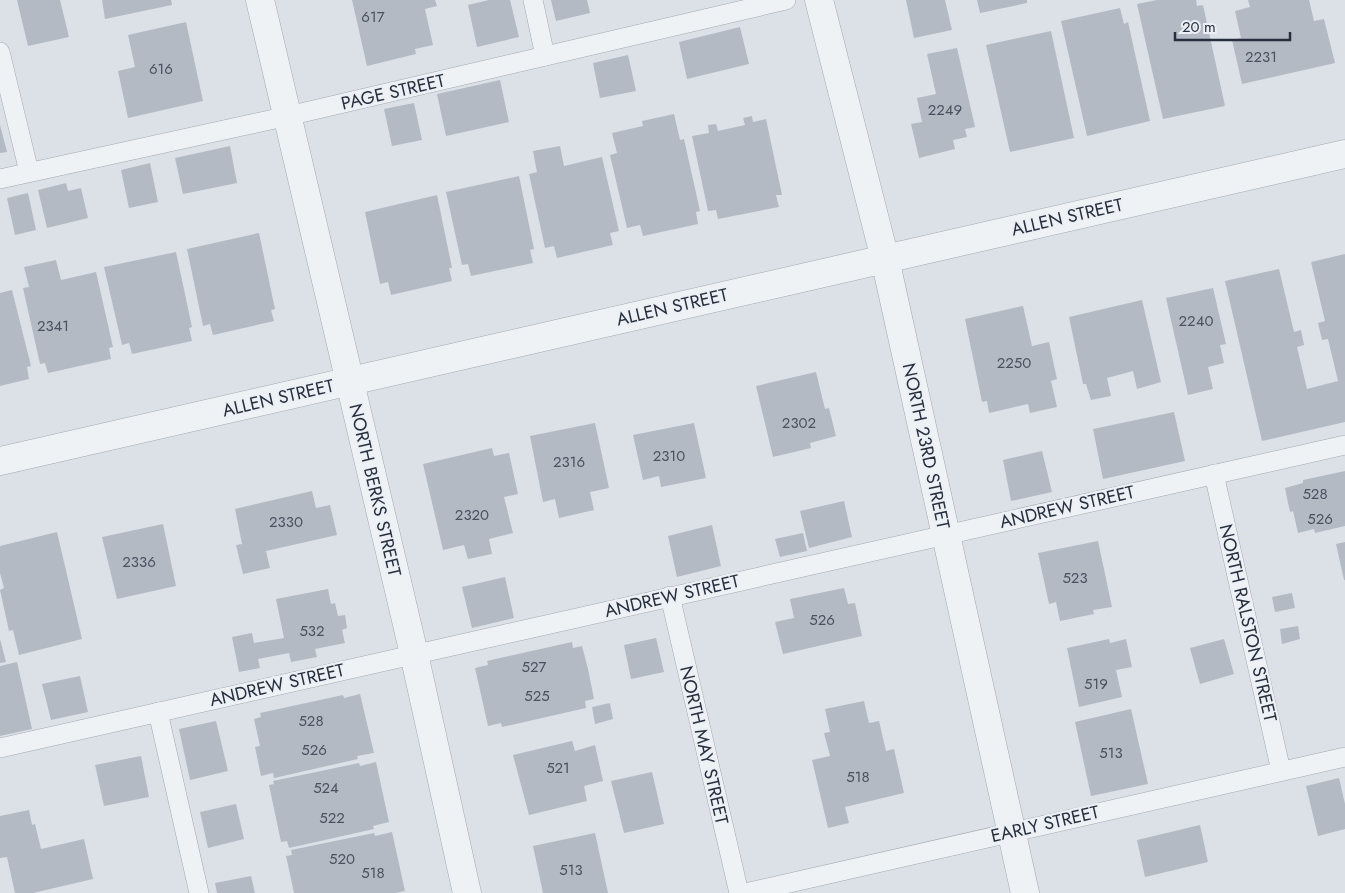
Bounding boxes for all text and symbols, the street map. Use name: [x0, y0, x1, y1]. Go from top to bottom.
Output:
house number: 617: [361, 6, 385, 28]
scale bar: [1175, 10, 1290, 42]
text: 20 m: [1182, 16, 1216, 38]
house number: 2231: [1245, 46, 1277, 68]
house number: 616: [149, 58, 173, 80]
street label: PAGE STREET: [339, 67, 448, 117]
house number: 2249: [928, 99, 962, 121]
street label: ALLEN STREET: [1009, 191, 1126, 242]
street label: ALLEN STREET: [614, 281, 731, 332]
house number: 2240: [1179, 310, 1213, 332]
house number: 2341: [37, 315, 69, 337]
house number: 2250: [997, 352, 1031, 374]
street label: NORTH 23RD STREET: [896, 361, 956, 532]
street label: ALLEN STREET: [220, 372, 337, 423]
street label: NORTH BERKS STREET: [342, 401, 408, 580]
house number: 2302: [782, 412, 816, 434]
house number: 2310: [653, 445, 685, 467]
house number: 2316: [553, 451, 585, 473]
street label: ANDREW STREET: [997, 479, 1138, 535]
house number: 528: [1302, 483, 1328, 505]
house number: 2320: [455, 504, 489, 526]
house number: 526: [1307, 508, 1333, 530]
house number: 2330: [269, 511, 303, 533]
street label: NORTH RALSTON STREET: [1213, 521, 1284, 725]
house number: 2336: [122, 551, 156, 573]
house number: 523: [1062, 567, 1088, 589]
street label: ANDREW STREET: [602, 568, 743, 624]
house number: 526: [809, 609, 835, 631]
house number: 532: [299, 620, 325, 642]
house number: 527: [522, 656, 547, 678]
street label: ANDREW STREET: [207, 657, 348, 713]
street label: NORTH MAY STREET: [673, 663, 735, 827]
house number: 519: [1084, 673, 1108, 695]
house number: 525: [524, 685, 550, 707]
house number: 528: [298, 710, 324, 732]
house number: 526: [301, 739, 327, 761]
house number: 513: [1099, 742, 1123, 764]
house number: 521: [546, 757, 570, 779]
house number: 518: [846, 766, 870, 788]
house number: 524: [313, 777, 339, 799]
street label: EARLY STREET: [988, 799, 1102, 849]
house number: 522: [319, 807, 345, 829]
house number: 520: [329, 848, 355, 870]
house number: 513: [559, 859, 583, 881]
house number: 518: [361, 862, 385, 884]

